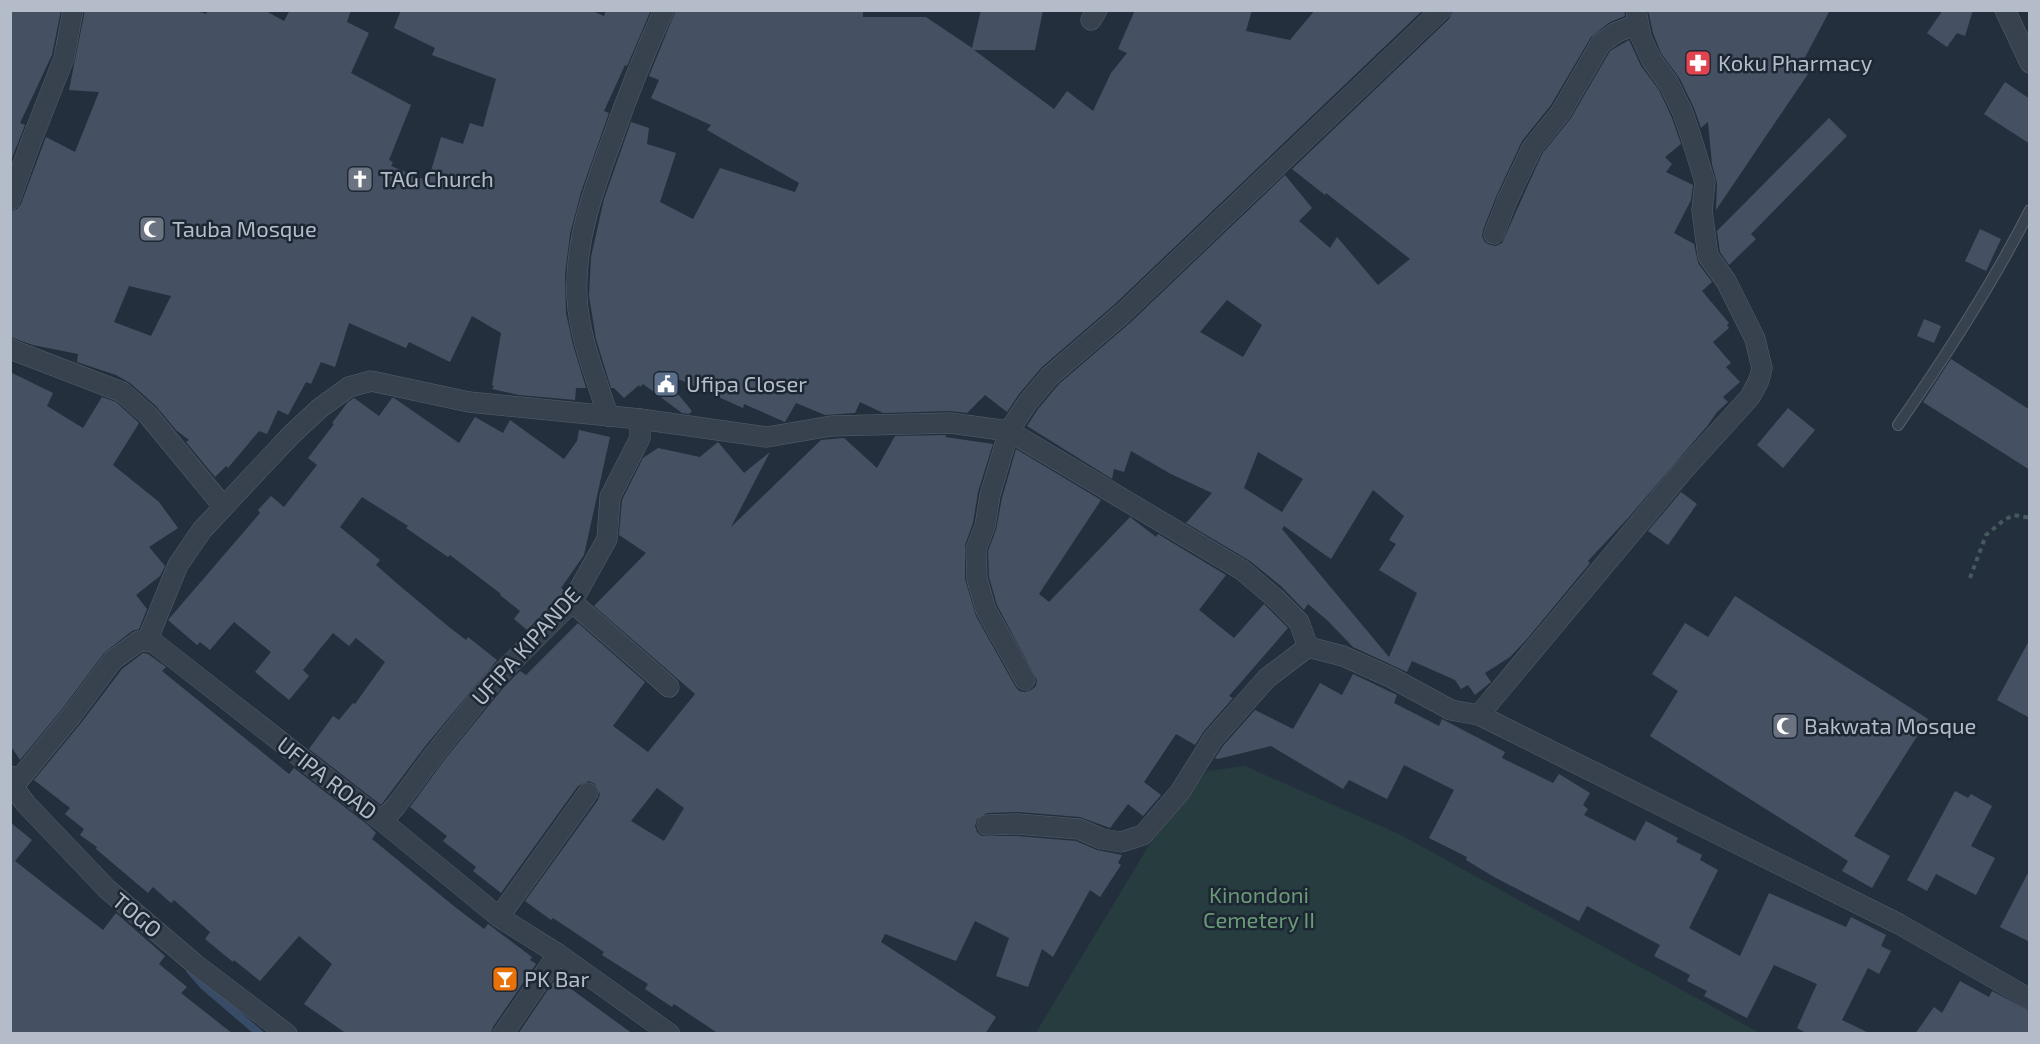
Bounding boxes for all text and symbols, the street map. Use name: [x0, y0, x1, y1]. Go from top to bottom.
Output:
pharmacy icon: Koku Pharmacy: [1683, 48, 1713, 78]
place label: Koku Pharmacy: [1718, 49, 1873, 75]
church icon: TAG Church: [345, 164, 375, 194]
place label: TAG Church: [380, 165, 494, 191]
mosque icon: Tauba Mosque: [137, 214, 167, 244]
place label: Tauba Mosque: [172, 215, 317, 241]
public building icon: Ufipa Closer: [651, 369, 681, 399]
place label: Ufipa Closer: [686, 370, 807, 396]
street label: UFIPA KIPANDE: [466, 581, 585, 710]
mosque icon: Bakwata Mosque: [1770, 711, 1800, 741]
place label: Bakwata Mosque: [1804, 712, 1976, 738]
street label: UFIPA ROAD: [273, 730, 383, 824]
park label: Kinondoni Cemetery II: [1203, 881, 1315, 932]
street label: TOGO: [108, 886, 167, 942]
bar icon: PK Bar: [490, 964, 520, 994]
place label: PK Bar: [524, 965, 589, 991]

